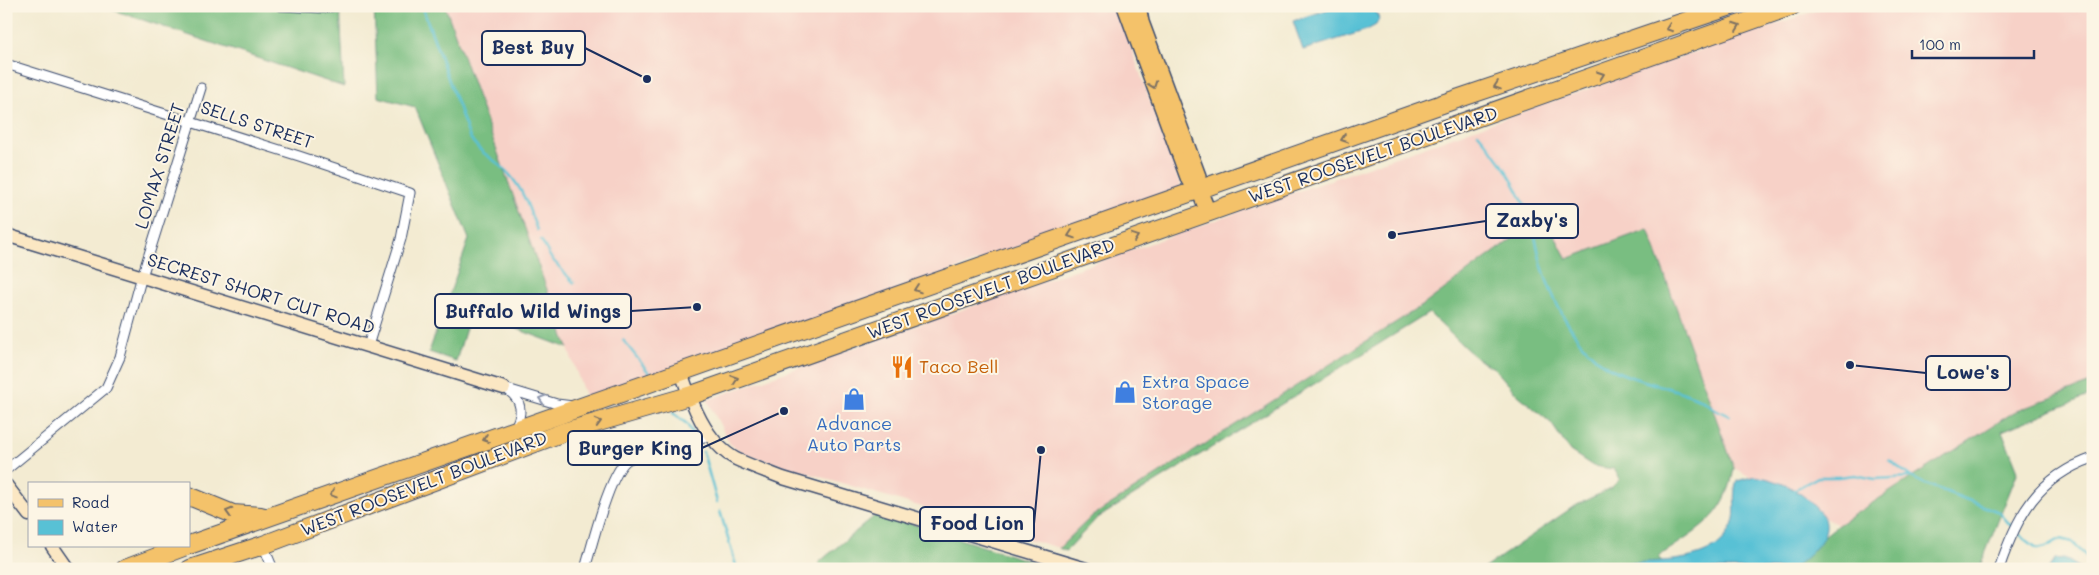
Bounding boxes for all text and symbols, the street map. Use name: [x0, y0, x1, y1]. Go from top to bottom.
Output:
one-way arrow: [1665, 22, 1673, 32]
one-way arrow: [1732, 22, 1741, 32]
scale bar: [1912, 28, 2034, 60]
callout: Best Buy: [482, 31, 585, 65]
text: Best Buy: [492, 34, 574, 59]
text: 100 m: [1919, 34, 1961, 54]
one-way arrow: [1596, 71, 1605, 81]
one-way arrow: [1147, 80, 1157, 89]
one-way arrow: [1494, 80, 1502, 90]
street label: SELLS STREET: [198, 94, 317, 154]
street label: LOMAX STREET: [128, 100, 190, 232]
street label: WEST ROOSEVELT BOULEVARD: [1245, 100, 1501, 208]
one-way arrow: [1340, 133, 1349, 143]
callout: Zaxby's: [1486, 204, 1578, 238]
text: Zaxby's: [1496, 207, 1568, 232]
one-way arrow: [1067, 229, 1075, 239]
street label: WEST ROOSEVELT BOULEVARD: [863, 232, 1118, 344]
one-way arrow: [1131, 233, 1139, 243]
street label: SECREST SHORT CUT ROAD: [145, 247, 378, 339]
one-way arrow: [914, 284, 922, 294]
callout: Buffalo Wild Wings: [435, 294, 631, 328]
text: Buffalo Wild Wings: [445, 298, 621, 323]
restaurant icon: Taco Bell: [889, 354, 915, 380]
place label: Taco Bell: [919, 354, 999, 378]
callout: Lowe's: [1926, 356, 2010, 390]
text: Lowe's: [1936, 359, 2000, 384]
place label: Extra Space Storage: [1142, 369, 1250, 414]
one-way arrow: [730, 375, 739, 385]
shop icon: Extra Space Storage: [1112, 379, 1138, 405]
shop icon: Advance Auto Parts: [841, 386, 867, 412]
one-way arrow: [538, 395, 547, 405]
place label: Advance Auto Parts: [807, 411, 901, 456]
one-way arrow: [593, 417, 602, 427]
street label: WEST ROOSEVELT BOULEVARD: [297, 425, 550, 541]
callout: Burger King: [568, 431, 702, 465]
one-way arrow: [482, 433, 491, 443]
text: Burger King: [578, 435, 692, 460]
legend: [28, 482, 190, 548]
one-way arrow: [329, 488, 337, 498]
text: Road: [72, 492, 109, 512]
one-way arrow: [225, 507, 234, 517]
callout: Food Lion: [920, 507, 1034, 541]
text: Food Lion: [930, 510, 1024, 535]
text: Water: [72, 516, 118, 536]

